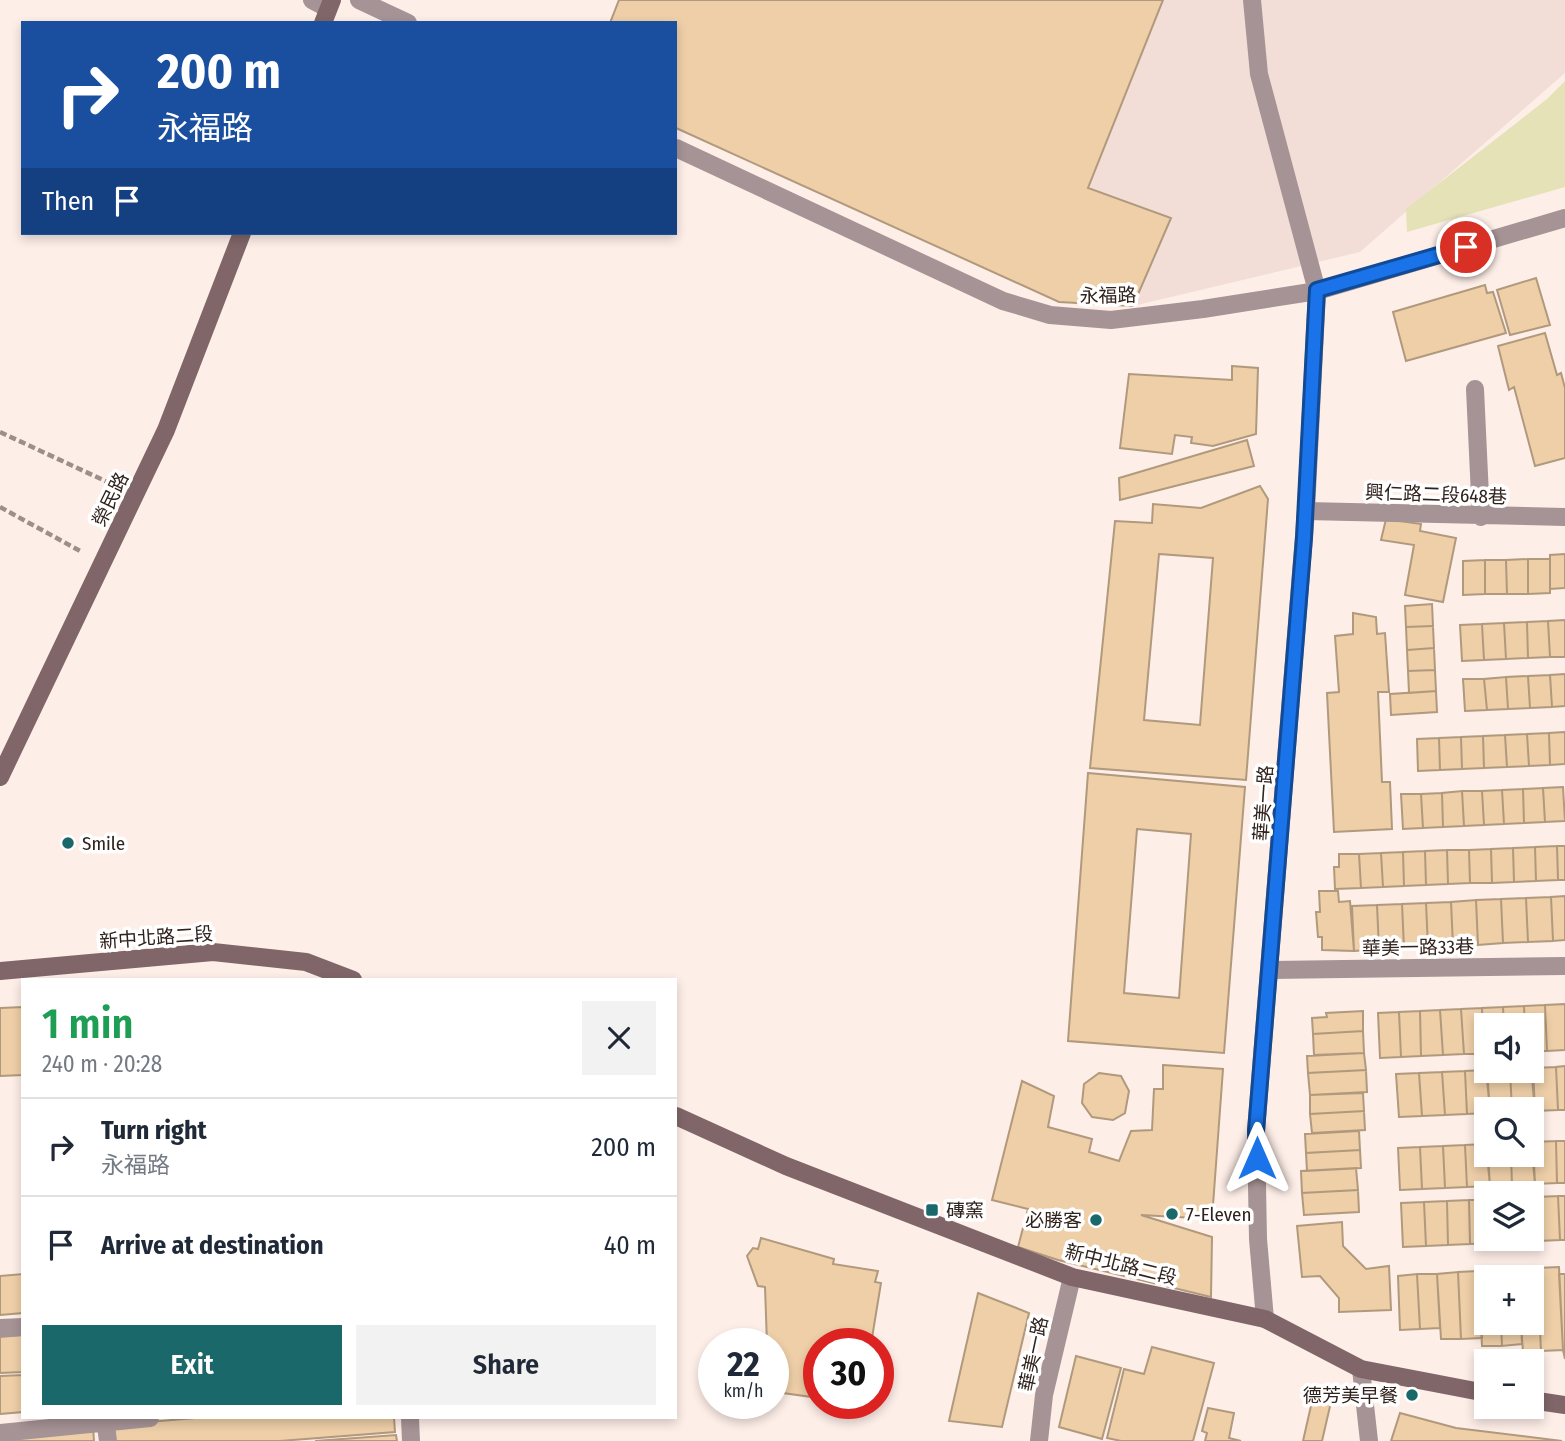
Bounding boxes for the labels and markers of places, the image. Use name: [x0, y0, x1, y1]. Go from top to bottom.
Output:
pin: [1436, 217, 1496, 277]
place label: Smile: [82, 832, 125, 855]
marker: Smile: [60, 835, 76, 851]
place label: 磚窯: [946, 1199, 984, 1222]
marker: 磚窯: [924, 1202, 940, 1218]
place label: 7-Eleven: [1186, 1203, 1252, 1226]
marker: 7-Eleven: [1164, 1206, 1180, 1222]
place label: 必勝客: [1025, 1209, 1082, 1232]
marker: 必勝客: [1088, 1212, 1104, 1228]
place label: 德芳美早餐: [1303, 1384, 1398, 1407]
marker: 德芳美早餐: [1404, 1387, 1420, 1403]

